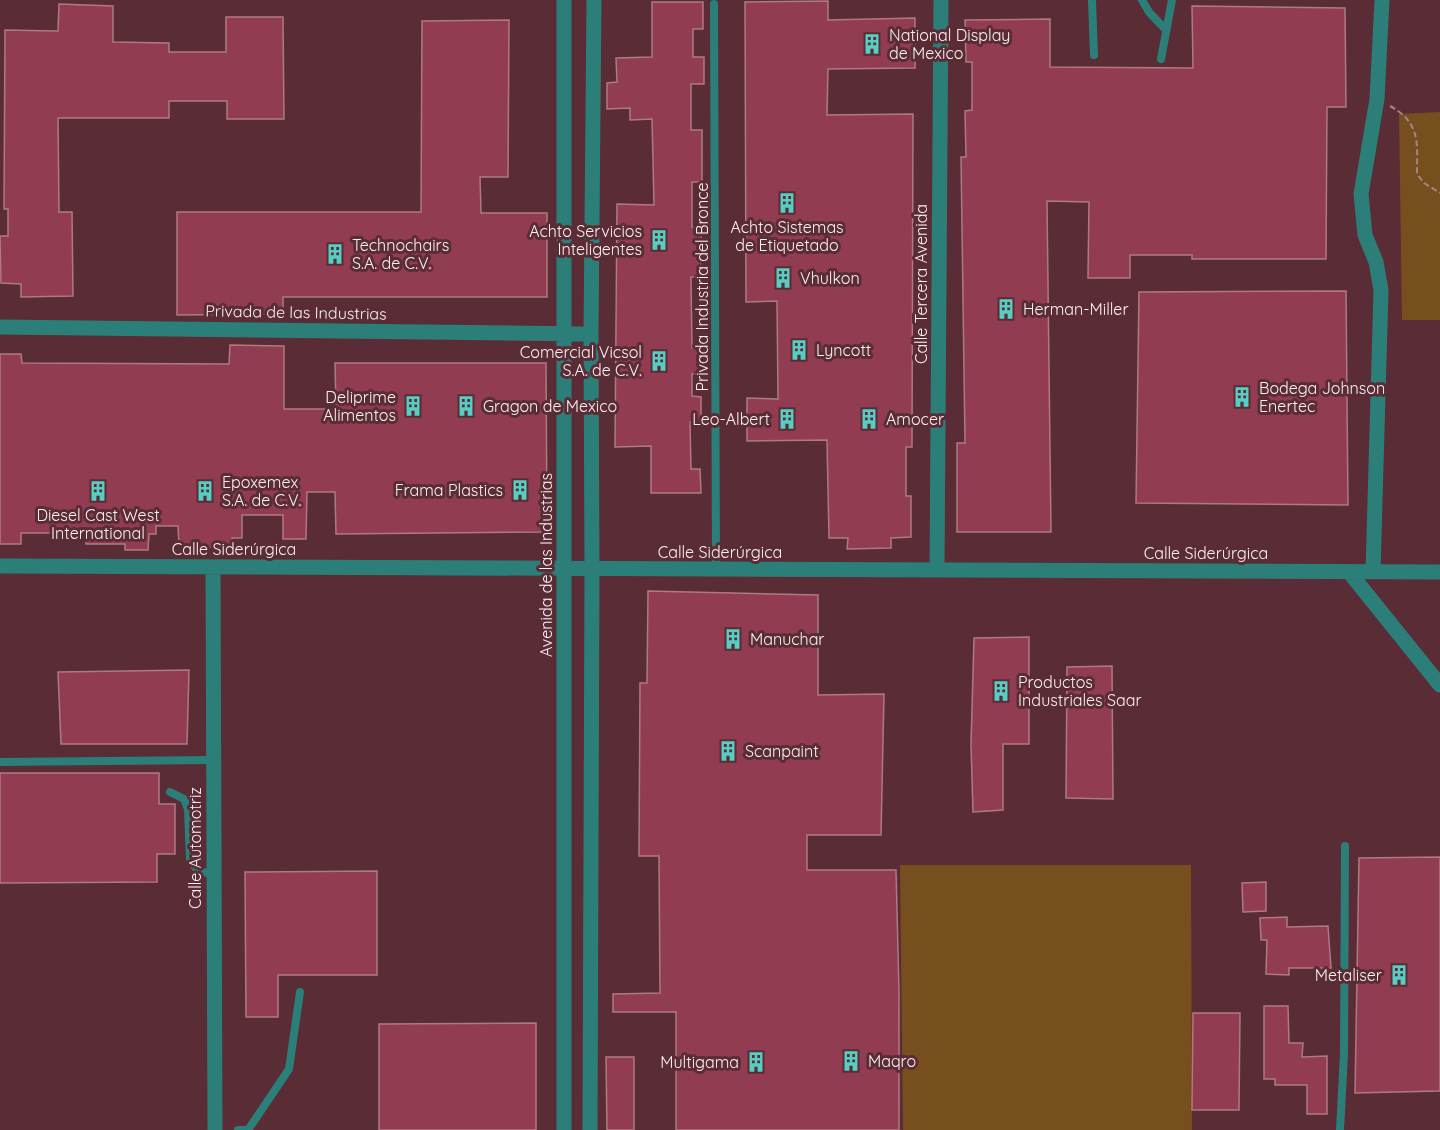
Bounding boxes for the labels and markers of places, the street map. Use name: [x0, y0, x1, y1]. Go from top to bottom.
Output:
place label: National Display de Mexico: [889, 25, 1010, 63]
building icon: National Display de Mexico: [860, 32, 884, 56]
building icon: Achto Sistemas de Etiquetado: [775, 191, 799, 215]
place label: Achto Sistemas de Etiquetado: [730, 217, 844, 255]
place label: Achto Servicios Inteligentes: [529, 221, 642, 259]
building icon: Achto Servicios Inteligentes: [647, 228, 671, 252]
place label: Technochairs S.A. de C.V.: [352, 235, 449, 273]
building icon: Technochairs S.A. de C.V.: [323, 242, 347, 266]
building icon: Vhulkon: [771, 266, 795, 290]
place label: Vhulkon: [800, 268, 860, 288]
building icon: Herman-Miller: [994, 297, 1018, 321]
place label: Herman-Miller: [1023, 299, 1129, 319]
building icon: Lyncott: [787, 338, 811, 362]
place label: Lyncott: [816, 340, 871, 360]
place label: Comercial Vicsol S.A. de C.V.: [520, 342, 642, 380]
building icon: Comercial Vicsol S.A. de C.V.: [647, 349, 671, 373]
place label: Bodega Johnson Enertec: [1259, 378, 1385, 416]
building icon: Bodega Johnson Enertec: [1230, 385, 1254, 409]
place label: Deliprime Alimentos: [323, 387, 396, 425]
building icon: Deliprime Alimentos: [401, 394, 425, 418]
building icon: Gragon de Mexico: [454, 394, 478, 418]
place label: Gragon de Mexico: [483, 396, 617, 416]
building icon: Leo-Albert: [775, 407, 799, 431]
building icon: Amocer: [857, 407, 881, 431]
place label: Leo-Albert: [692, 409, 770, 429]
place label: Amocer: [886, 409, 944, 429]
place label: Epoxemex S.A. de C.V.: [222, 472, 302, 510]
building icon: Frama Plastics: [508, 478, 532, 502]
building icon: Diesel Cast West International: [86, 479, 110, 503]
building icon: Epoxemex S.A. de C.V.: [193, 479, 217, 503]
place label: Frama Plastics: [395, 480, 503, 500]
place label: Diesel Cast West International: [36, 505, 160, 543]
building icon: Manuchar: [721, 627, 745, 651]
place label: Manuchar: [750, 629, 825, 649]
place label: Productos Industriales Saar: [1018, 672, 1142, 710]
building icon: Productos Industriales Saar: [989, 679, 1013, 703]
building icon: Scanpaint: [716, 739, 740, 763]
place label: Scanpaint: [745, 741, 819, 761]
building icon: Metaliser: [1387, 963, 1411, 987]
place label: Metaliser: [1315, 965, 1382, 985]
building icon: Maqro: [839, 1049, 863, 1073]
building icon: Multigama: [744, 1050, 768, 1074]
place label: Maqro: [868, 1051, 916, 1071]
place label: Multigama: [660, 1052, 739, 1072]

